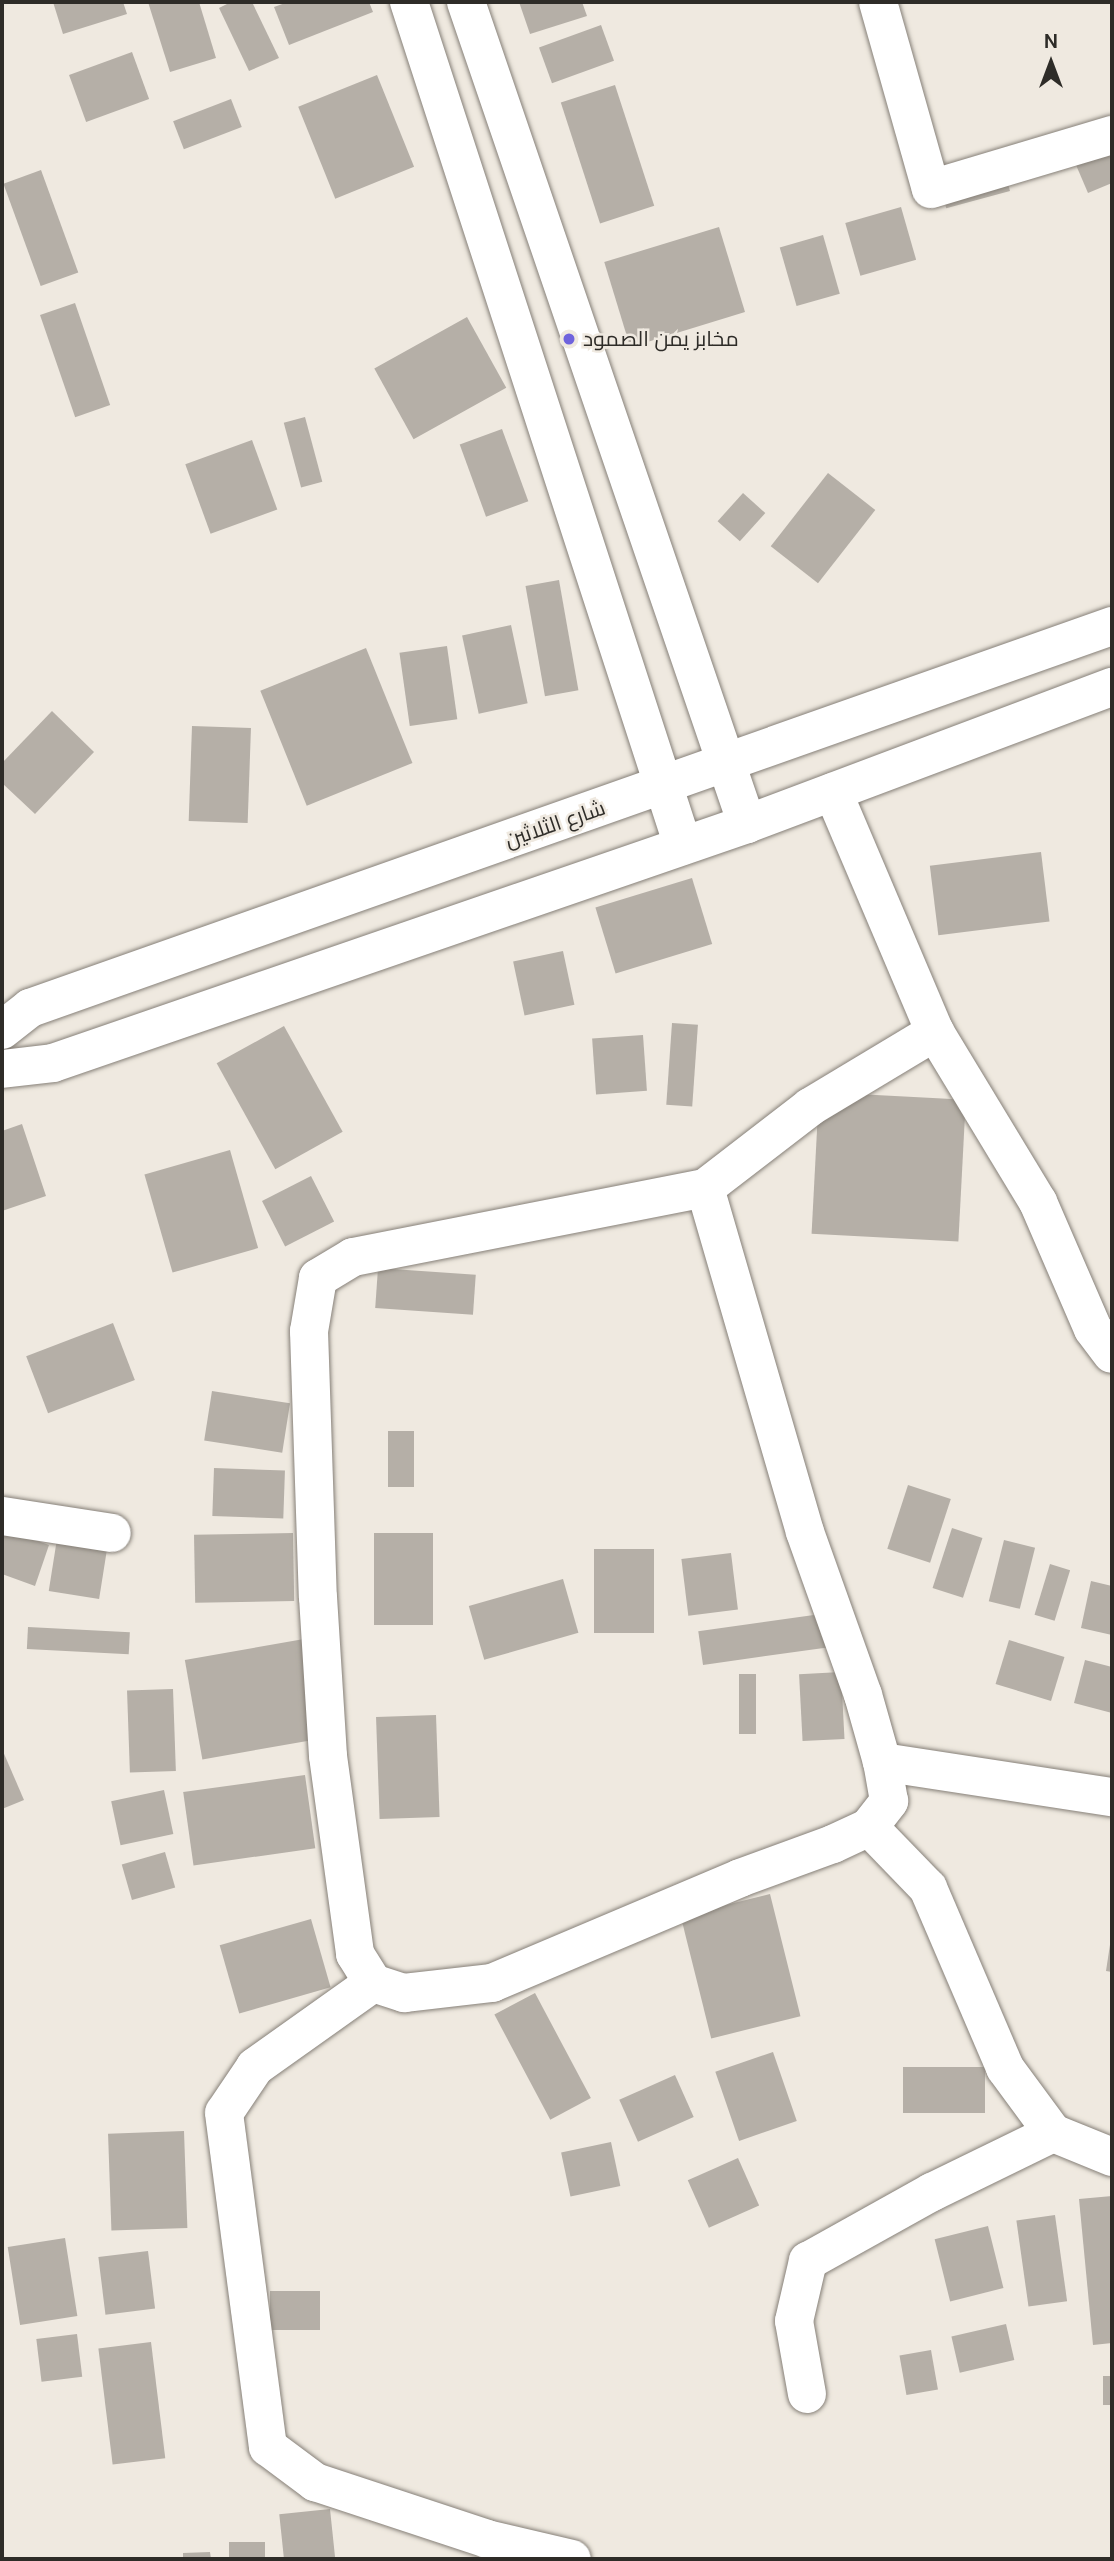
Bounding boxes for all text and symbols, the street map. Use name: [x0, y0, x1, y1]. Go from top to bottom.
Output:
north arrow: [1016, 28, 1086, 98]
text: N: [1044, 29, 1058, 54]
place label: مخابز يمن الصمود: [583, 326, 739, 352]
marker: مخابز يمن الصمود: [561, 331, 577, 347]
street label: شارع الثلاثين: [502, 795, 608, 853]

